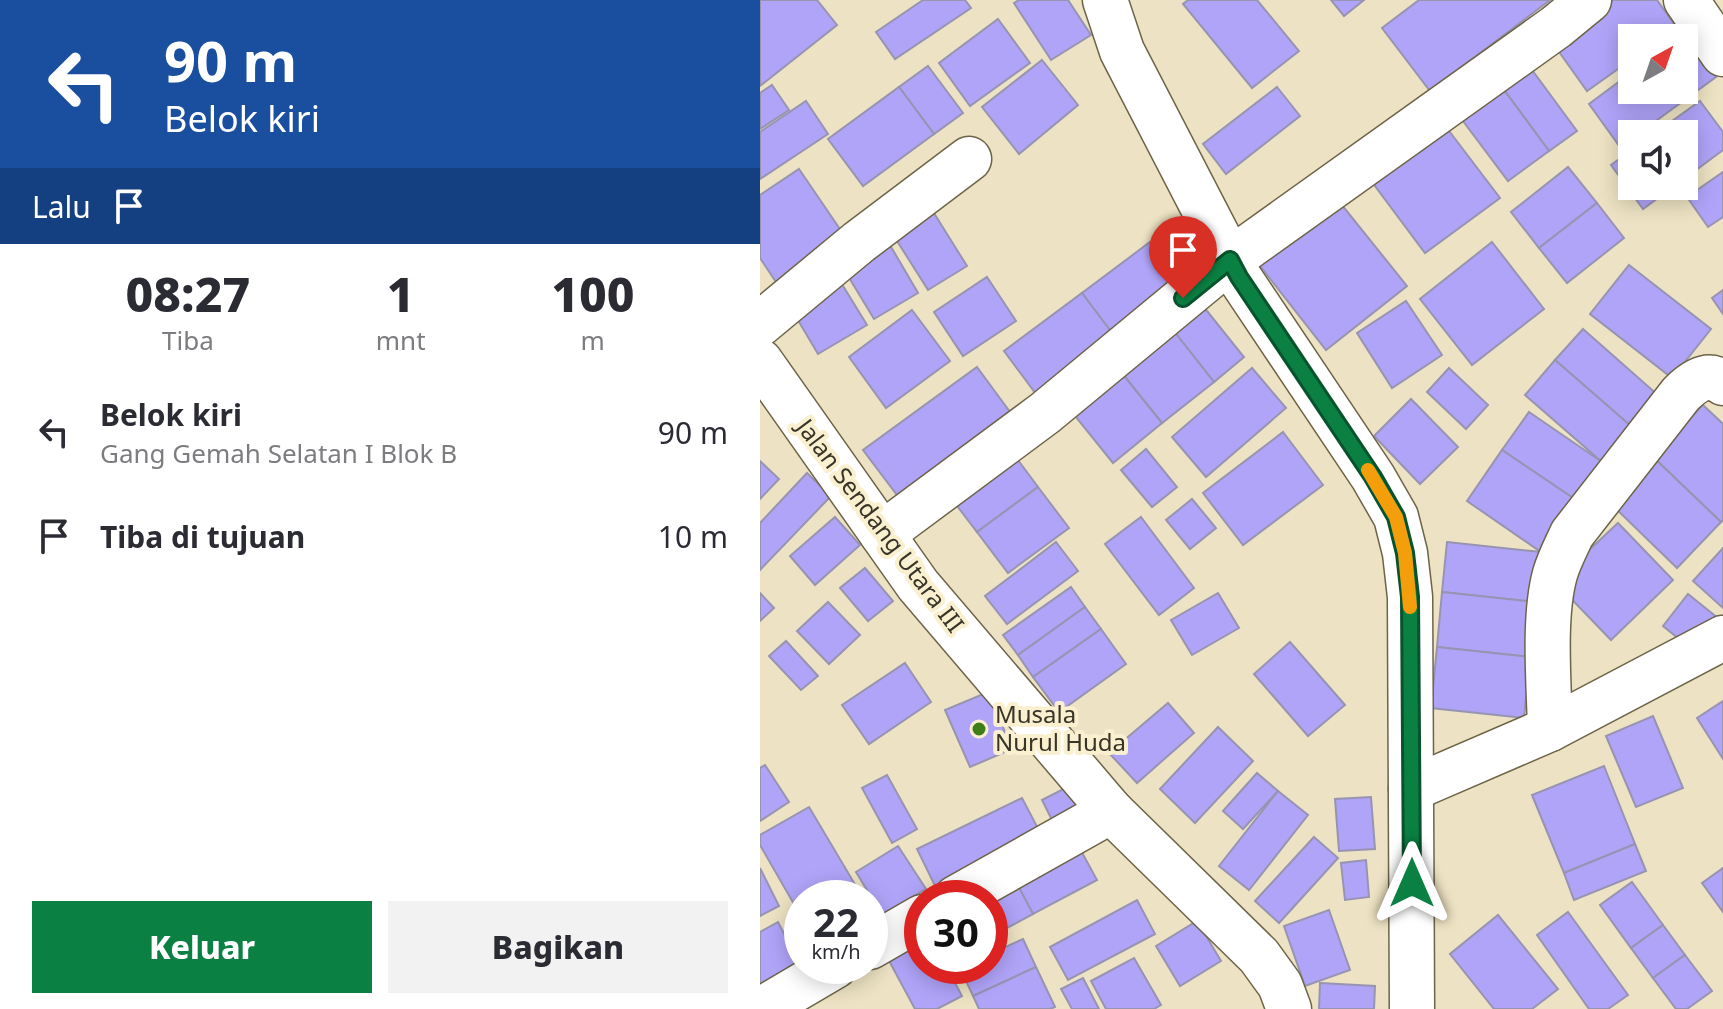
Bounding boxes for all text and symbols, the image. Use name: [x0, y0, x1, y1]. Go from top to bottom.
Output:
text: 90 m: [164, 22, 297, 98]
north arrow: [1618, 24, 1698, 104]
map controls: [1618, 24, 1698, 200]
icon: left: [32, 32, 136, 136]
text: Belok kiri: [164, 94, 320, 143]
button: sound: [1618, 120, 1698, 200]
icon: arrive: [107, 184, 151, 228]
text: Lalu: [32, 186, 91, 227]
pin: [1149, 216, 1217, 298]
icon: arrive: [1161, 228, 1205, 272]
text: 08:27: [126, 261, 250, 326]
text: 1: [387, 261, 415, 326]
text: 100: [551, 261, 634, 326]
text: Tiba: [162, 322, 214, 358]
text: mnt: [376, 322, 426, 358]
text: m: [581, 322, 605, 358]
text: Belok kiri: [100, 394, 242, 435]
icon: left: [32, 410, 76, 454]
street label: Jalan Sendang Utara III: [789, 410, 972, 639]
text: 90 m: [658, 412, 728, 453]
text: Gang Gemah Selatan I Blok B: [100, 435, 457, 471]
icon: arrive: [32, 514, 76, 558]
text: Tiba di tujuan: [100, 516, 305, 557]
text: 10 m: [658, 516, 728, 557]
place label: Musala Nurul Huda: [995, 697, 1126, 758]
marker: Musala Nurul Huda: [970, 720, 988, 738]
position arrow: [1370, 841, 1454, 925]
speed limit sign: 30: [904, 880, 1008, 984]
text: 22: [813, 894, 859, 949]
button: Keluar: [32, 901, 372, 993]
button: Bagikan: [388, 901, 728, 993]
text: km/h: [811, 938, 861, 965]

